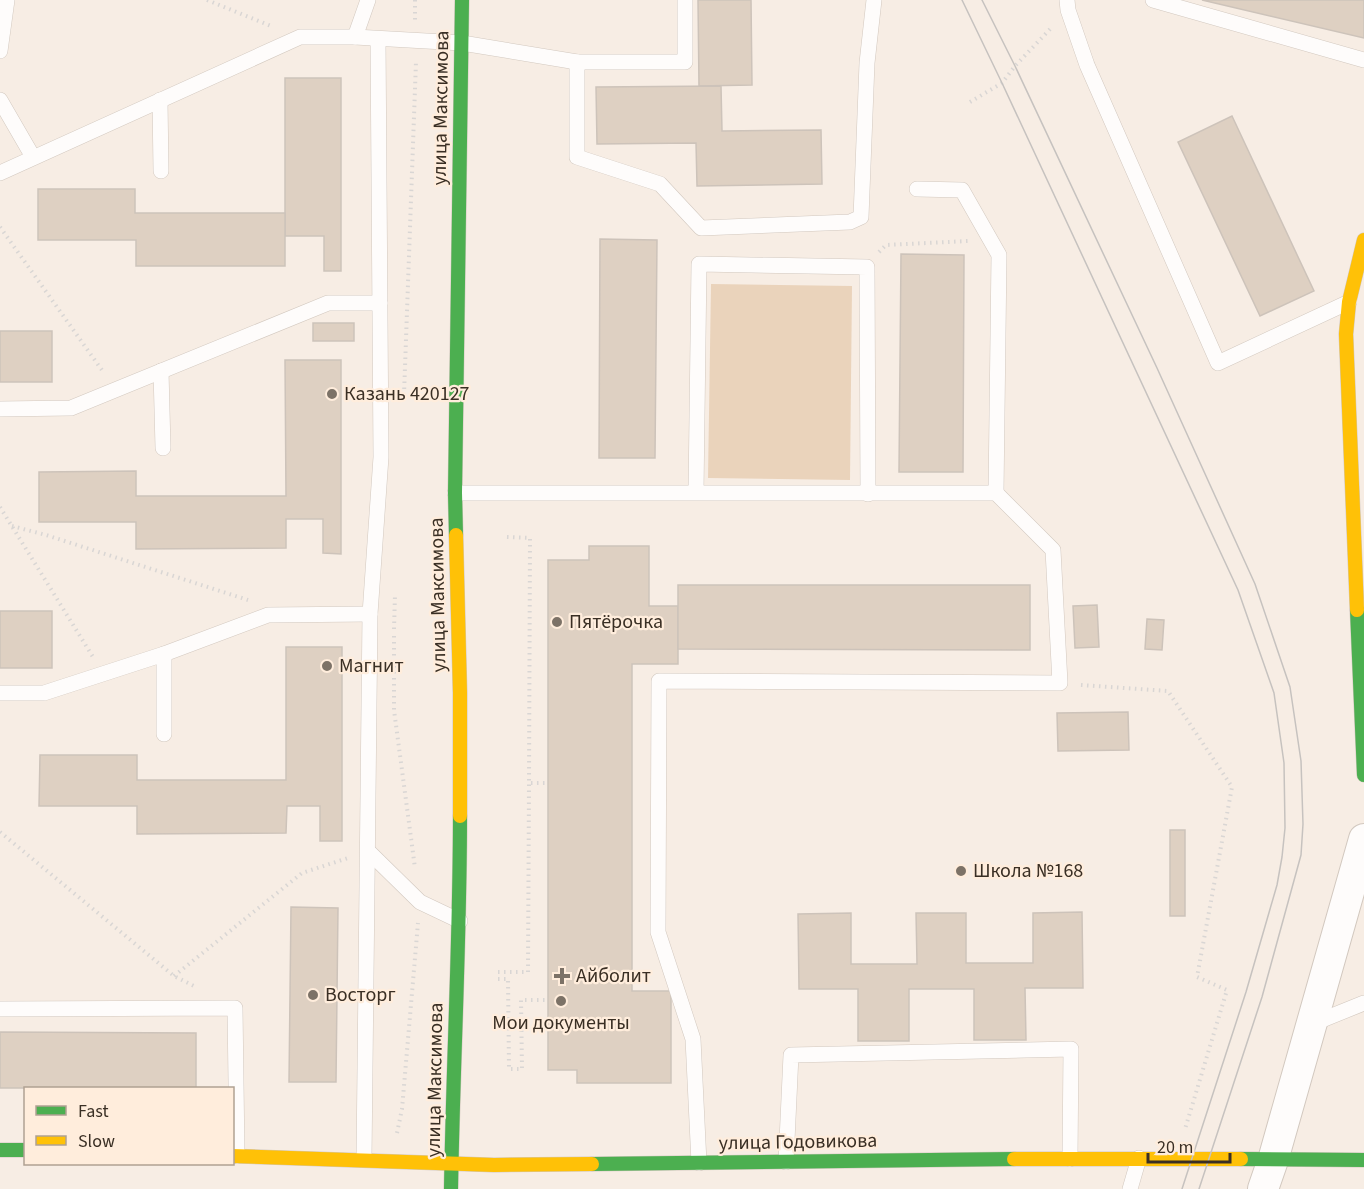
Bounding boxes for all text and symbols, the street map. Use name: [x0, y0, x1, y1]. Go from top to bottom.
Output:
street label: улица Максимова: [426, 30, 456, 186]
place label: Казань 420127: [344, 380, 470, 408]
marker: Казань 420127: [325, 387, 339, 401]
street label: улица Максимова: [423, 517, 453, 673]
place label: Пятёрочка: [569, 608, 663, 636]
marker: Пятёрочка: [550, 615, 564, 629]
place label: Магнит: [339, 652, 404, 680]
marker: Магнит: [320, 659, 334, 673]
place label: Школа №168: [973, 857, 1083, 885]
marker: Школа №168: [954, 864, 968, 878]
place label: Айболит: [576, 962, 651, 990]
marker: Айболит: [553, 967, 571, 985]
place label: Восторг: [325, 981, 396, 1009]
marker: Восторг: [306, 988, 320, 1002]
marker: Мои документы: [554, 994, 568, 1008]
street label: улица Максимова: [420, 1002, 450, 1158]
place label: Мои документы: [492, 1009, 630, 1037]
legend: [24, 1087, 234, 1165]
text: Fast: [78, 1099, 109, 1124]
scale bar: [1148, 1126, 1230, 1164]
street label: улица Годовикова: [718, 1127, 878, 1157]
text: Slow: [78, 1129, 115, 1154]
text: 20 m: [1157, 1135, 1193, 1160]

